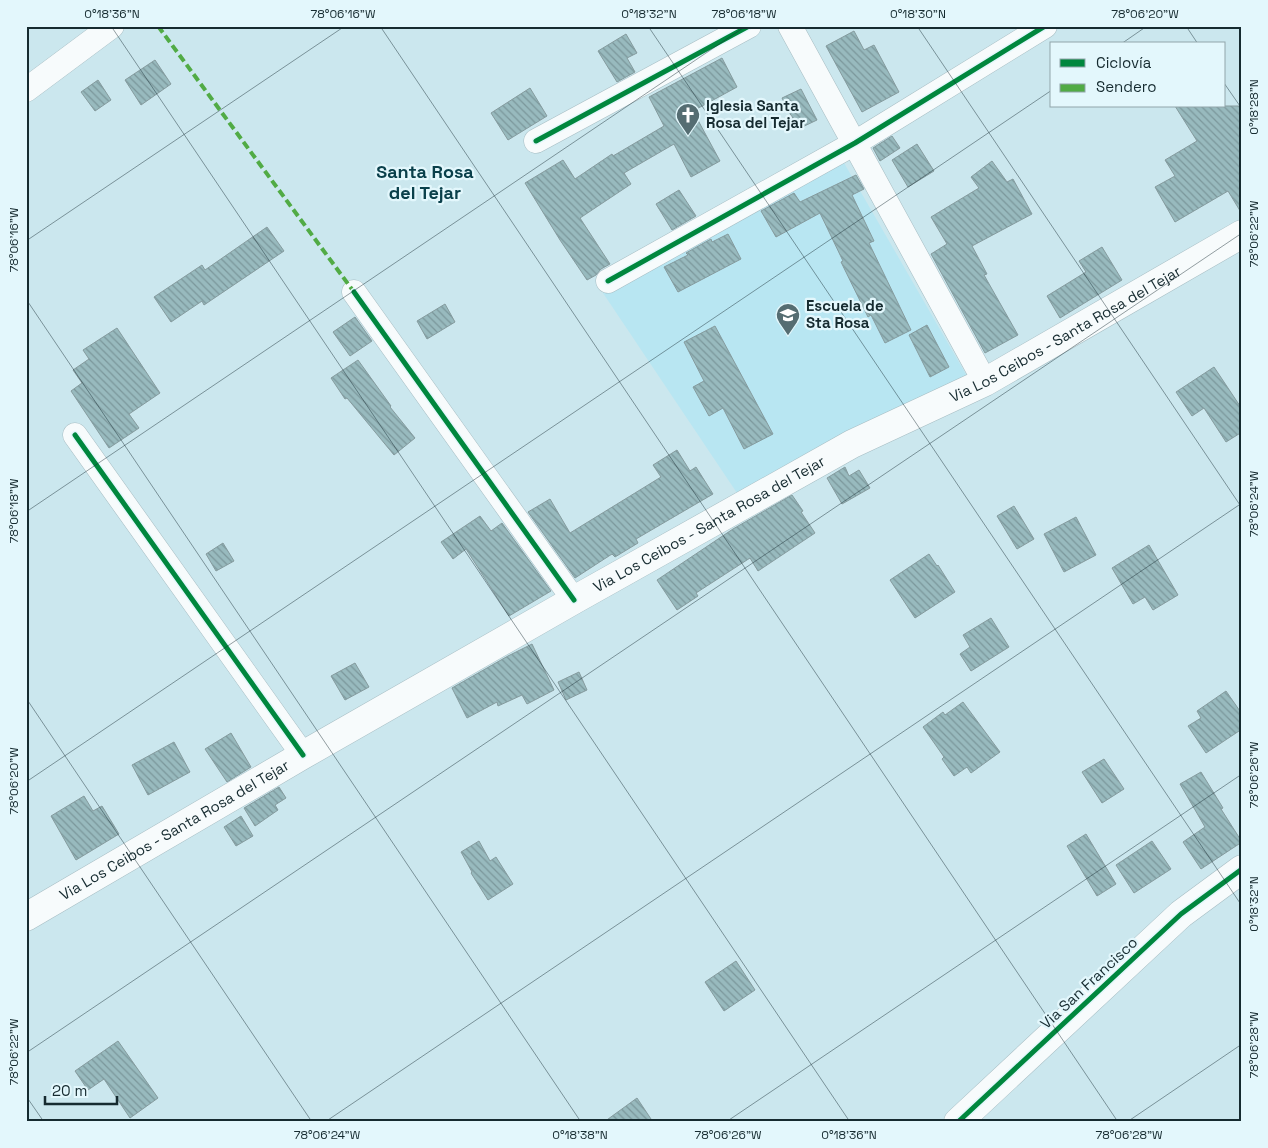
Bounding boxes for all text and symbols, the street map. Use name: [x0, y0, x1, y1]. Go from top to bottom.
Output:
text: 0°18'36"N: [84, 6, 140, 22]
text: 78°06'16"W: [311, 6, 376, 22]
text: 0°18'32"N: [621, 6, 677, 22]
text: 78°06'18"W: [712, 6, 777, 22]
text: 0°18'30"N: [890, 6, 946, 22]
text: 78°06'20"W: [1111, 6, 1179, 22]
legend: [1050, 42, 1226, 108]
text: Ciclovía: [1096, 53, 1152, 72]
text: Sendero: [1096, 77, 1156, 96]
text: 0°18'28"N: [1246, 79, 1262, 135]
place label: Iglesia Santa Rosa del Tejar: [706, 96, 805, 132]
church icon: Iglesia Santa Rosa del Tejar: [675, 102, 701, 136]
district label: Santa Rosa del Tejar: [376, 160, 474, 204]
text: 78°06'22"W: [1246, 200, 1262, 267]
text: 78°06'16"W: [6, 207, 22, 272]
street label: Via Los Ceibos - Santa Rosa del Tejar: [946, 261, 1185, 406]
place label: Escuela de Sta Rosa: [806, 296, 884, 332]
school or university icon: Escuela de Sta Rosa: [775, 302, 801, 336]
street label: Via Los Ceibos - Santa Rosa del Tejar: [590, 451, 828, 596]
text: 78°06'24"W: [1246, 470, 1262, 537]
text: 78°06'18"W: [6, 478, 22, 543]
text: 78°06'26"W: [1246, 741, 1262, 809]
text: 78°06'20"W: [6, 747, 22, 815]
street label: Via Los Ceibos - Santa Rosa del Tejar: [56, 755, 293, 904]
text: 0°18'32"N: [1246, 876, 1262, 932]
street label: Via San Francisco: [1036, 933, 1141, 1033]
text: 78°06'28"W: [1246, 1011, 1262, 1079]
text: 78°06'22"W: [6, 1018, 22, 1085]
scale bar: [45, 1073, 118, 1105]
text: 20 m: [52, 1081, 87, 1100]
text: 78°06'24"W: [294, 1127, 361, 1143]
text: 0°18'38"N: [552, 1127, 608, 1143]
text: 78°06'26"W: [694, 1127, 762, 1143]
text: 0°18'36"N: [821, 1127, 877, 1143]
text: 78°06'28"W: [1095, 1127, 1163, 1143]

